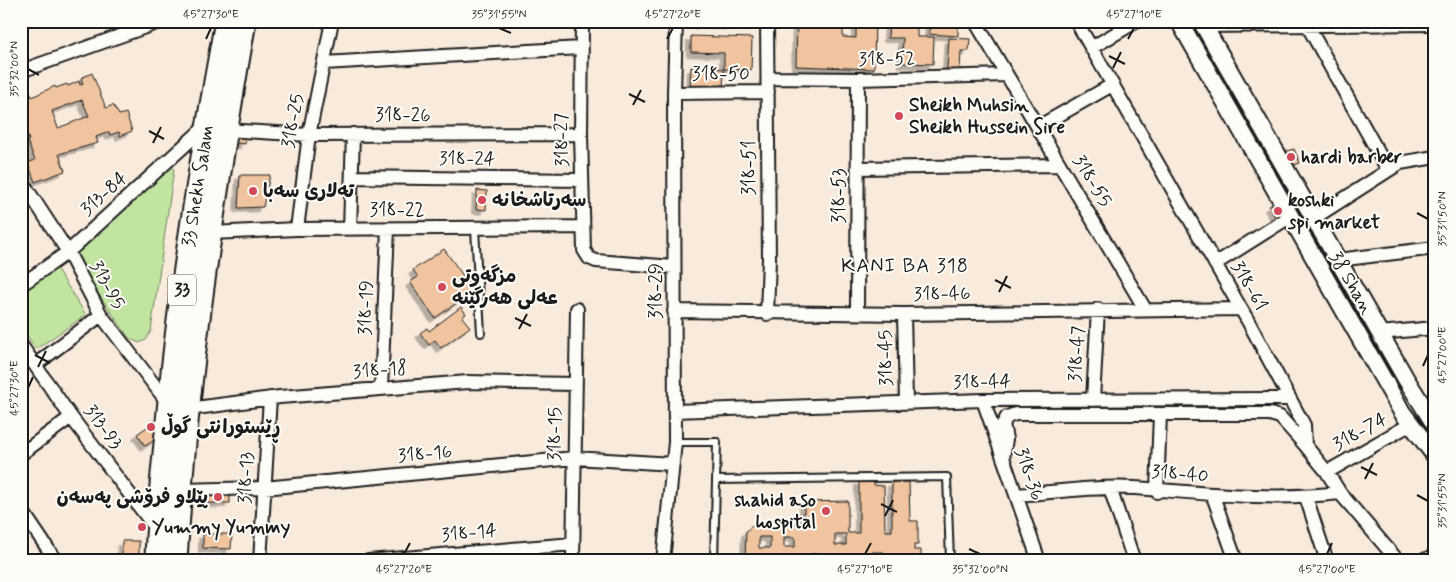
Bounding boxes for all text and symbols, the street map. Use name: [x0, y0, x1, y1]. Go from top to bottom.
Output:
text: 45°27'30"E: [183, 7, 239, 23]
text: 35°31'55"N: [472, 7, 526, 23]
text: 45°27'20"E: [645, 7, 701, 23]
text: 45°27'10"E: [1106, 7, 1162, 23]
text: 35°32'00"N: [7, 41, 23, 97]
street label: 318-52: [858, 46, 916, 72]
street label: 318-50: [692, 62, 750, 87]
street label: 318-25: [275, 92, 311, 150]
place label: Sheikh Muhsin Sheikh Hussein Sire: [909, 93, 1065, 140]
street label: 318-26: [375, 103, 431, 128]
marker: Sheikh Muhsin Sheikh Hussein Sire: [893, 110, 905, 122]
street label: 318-27: [549, 113, 575, 167]
street label: 33 Shekh Salam: [176, 123, 220, 249]
street label: 318-51: [737, 140, 762, 196]
place label: hardi barber: [1301, 145, 1402, 170]
street label: 318-24: [439, 146, 495, 172]
street label: 318-55: [1067, 150, 1117, 212]
marker: hardi barber: [1285, 151, 1297, 163]
street label: 313-84: [75, 166, 133, 222]
street label: 318-53: [827, 169, 852, 223]
place label: تەلاری سەبا: [263, 179, 355, 204]
marker: تەلاری سەبا: [247, 185, 259, 197]
place label: سەرتاشخانە: [492, 188, 586, 213]
place label: koshki spi market: [1287, 188, 1380, 235]
text: 35°31'50"N: [1435, 191, 1451, 247]
marker: سەرتاشخانە: [476, 194, 488, 206]
street label: 318-22: [370, 198, 424, 223]
marker: koshki spi market: [1272, 205, 1284, 217]
street label: 38 Shan: [1323, 247, 1379, 319]
district label: KANI BA 318: [841, 253, 969, 280]
street label: 313-95: [83, 256, 131, 314]
street label: 318-61: [1225, 257, 1273, 315]
street label: 318-29: [644, 263, 669, 319]
place label: مزگەوتی عەلی هەرگێنە: [452, 264, 558, 311]
road number: 33: [168, 274, 196, 306]
street label: 318-19: [353, 280, 379, 336]
marker: مزگەوتی عەلی هەرگێنە: [436, 281, 448, 293]
street label: 318-46: [913, 281, 971, 307]
street label: 318-47: [1063, 325, 1091, 383]
text: 45°27'00"E: [1435, 327, 1451, 383]
street label: 318-45: [873, 329, 899, 387]
street label: 318-18: [352, 355, 408, 385]
text: 45°27'30"E: [7, 360, 23, 416]
street label: 318-44: [953, 369, 1011, 395]
street label: 313-93: [78, 399, 128, 455]
street label: 318-15: [542, 407, 568, 461]
street label: 318-74: [1328, 407, 1392, 457]
place label: ڕێستورانتی گوڵ: [161, 413, 280, 443]
marker: ڕێستورانتی گوڵ: [145, 421, 157, 433]
street label: 318-16: [397, 439, 453, 469]
street label: 318-36: [1008, 444, 1050, 504]
street label: 318-13: [232, 451, 260, 505]
street label: 318-40: [1150, 459, 1210, 489]
text: 35°31'55"N: [1435, 474, 1451, 528]
place label: پێلاو فرۆشی پەسەن: [57, 485, 209, 510]
place label: shahid aso hospital: [734, 488, 816, 535]
marker: پێلاو فرۆشی پەسەن: [212, 491, 224, 503]
marker: shahid aso hospital: [820, 505, 832, 517]
place label: Yummy Yummy: [152, 515, 290, 541]
street label: 318-14: [440, 518, 498, 548]
marker: Yummy Yummy: [136, 521, 148, 533]
text: 45°27'20"E: [376, 562, 432, 578]
text: 45°27'10"E: [837, 562, 893, 578]
text: 35°32'00"N: [952, 562, 1008, 578]
text: 45°27'00"E: [1299, 562, 1355, 578]

